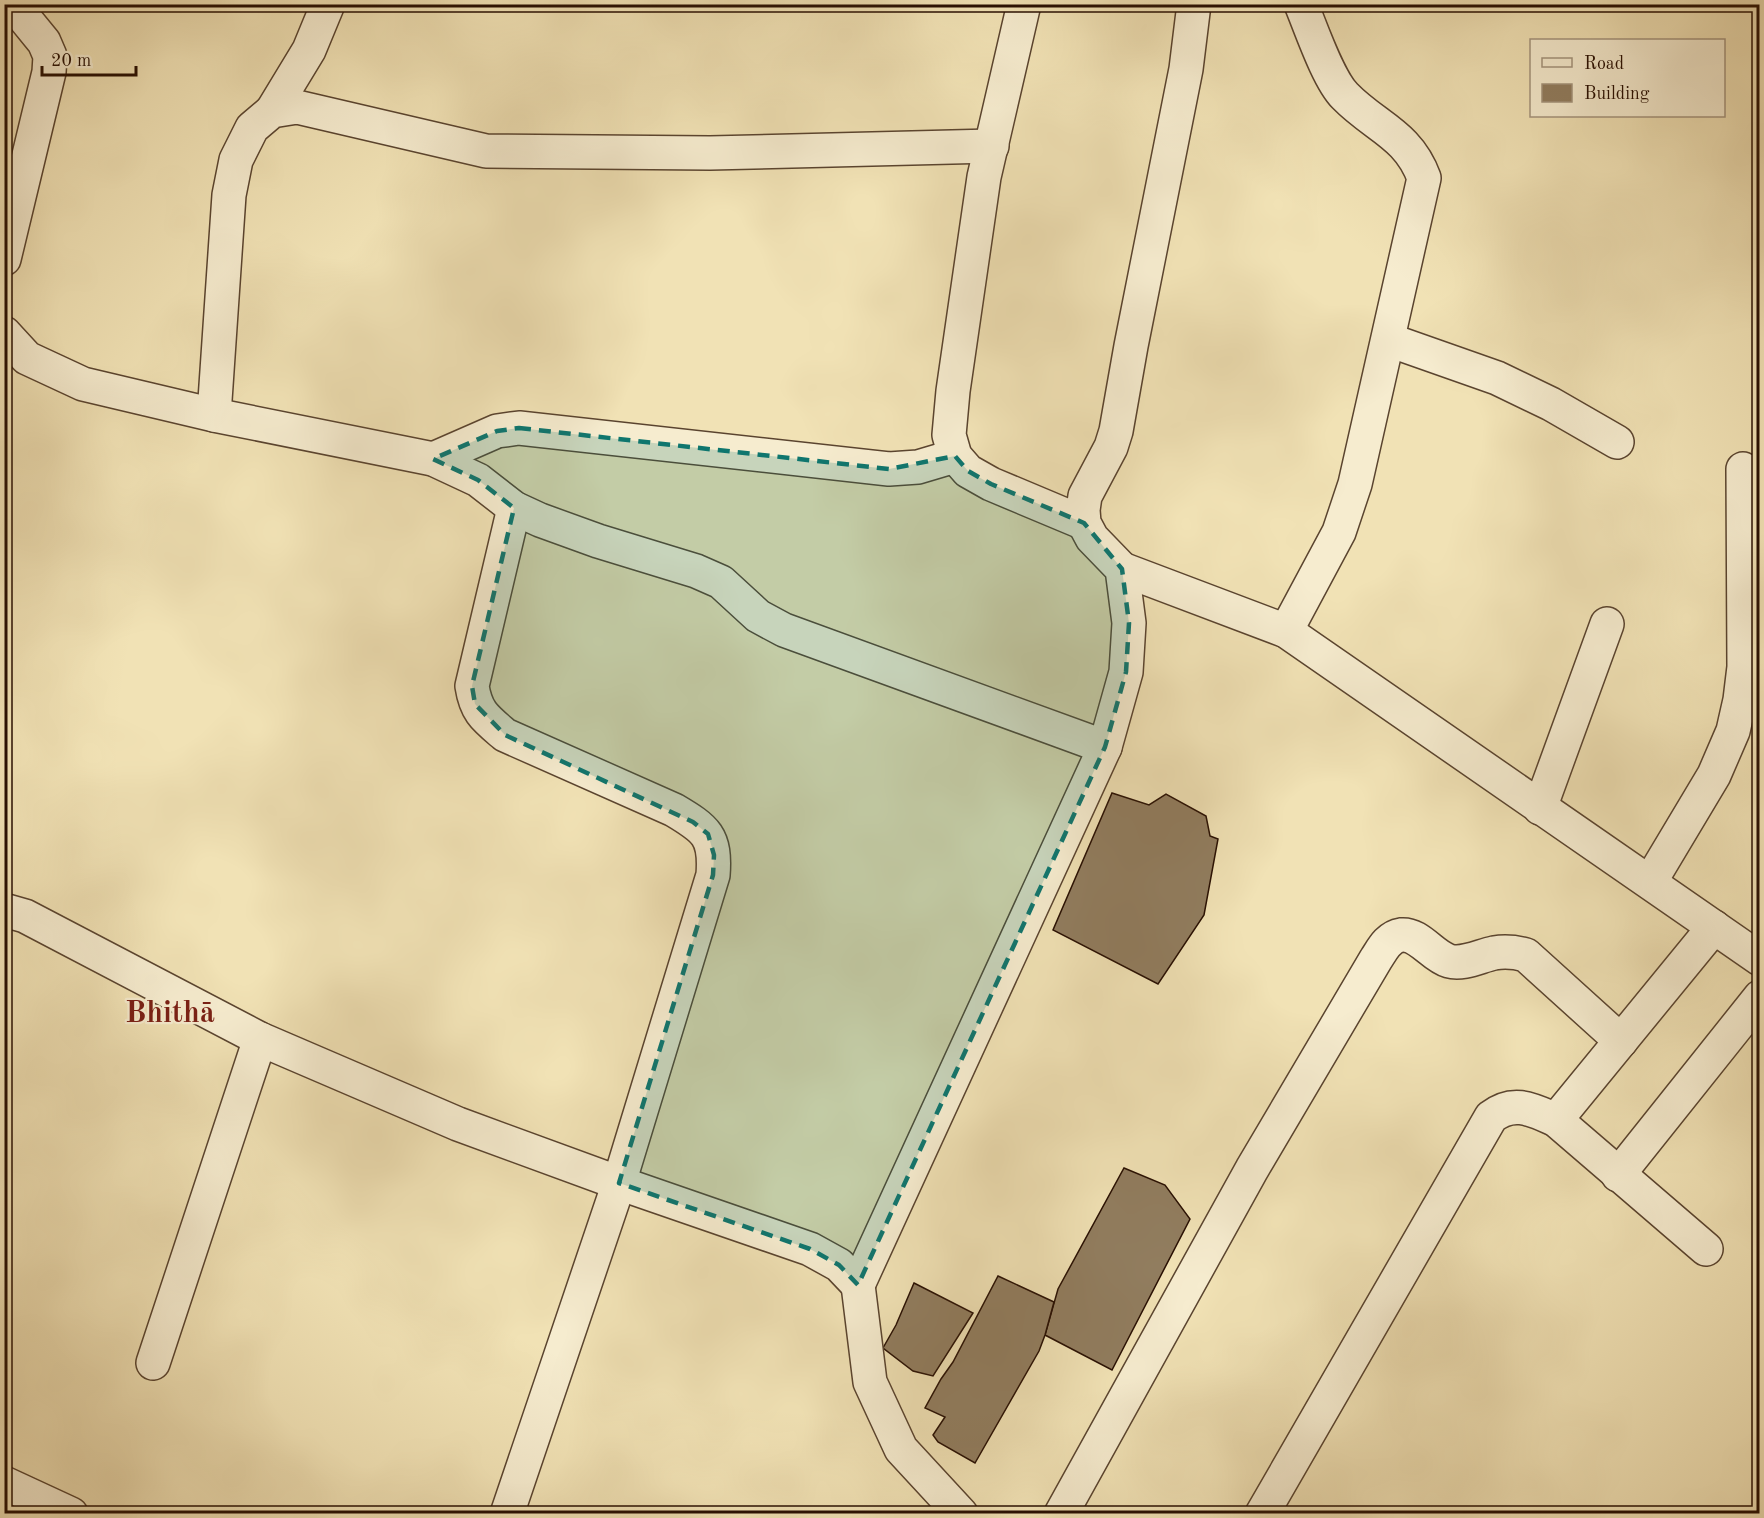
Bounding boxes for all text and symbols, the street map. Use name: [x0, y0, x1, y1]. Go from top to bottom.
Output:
scale bar: [42, 39, 136, 77]
legend: [1530, 39, 1725, 117]
text: 20 m: [51, 52, 91, 70]
text: Road: [1584, 55, 1624, 73]
text: Building: [1584, 85, 1650, 103]
district label: Bhithā: [125, 999, 215, 1029]

